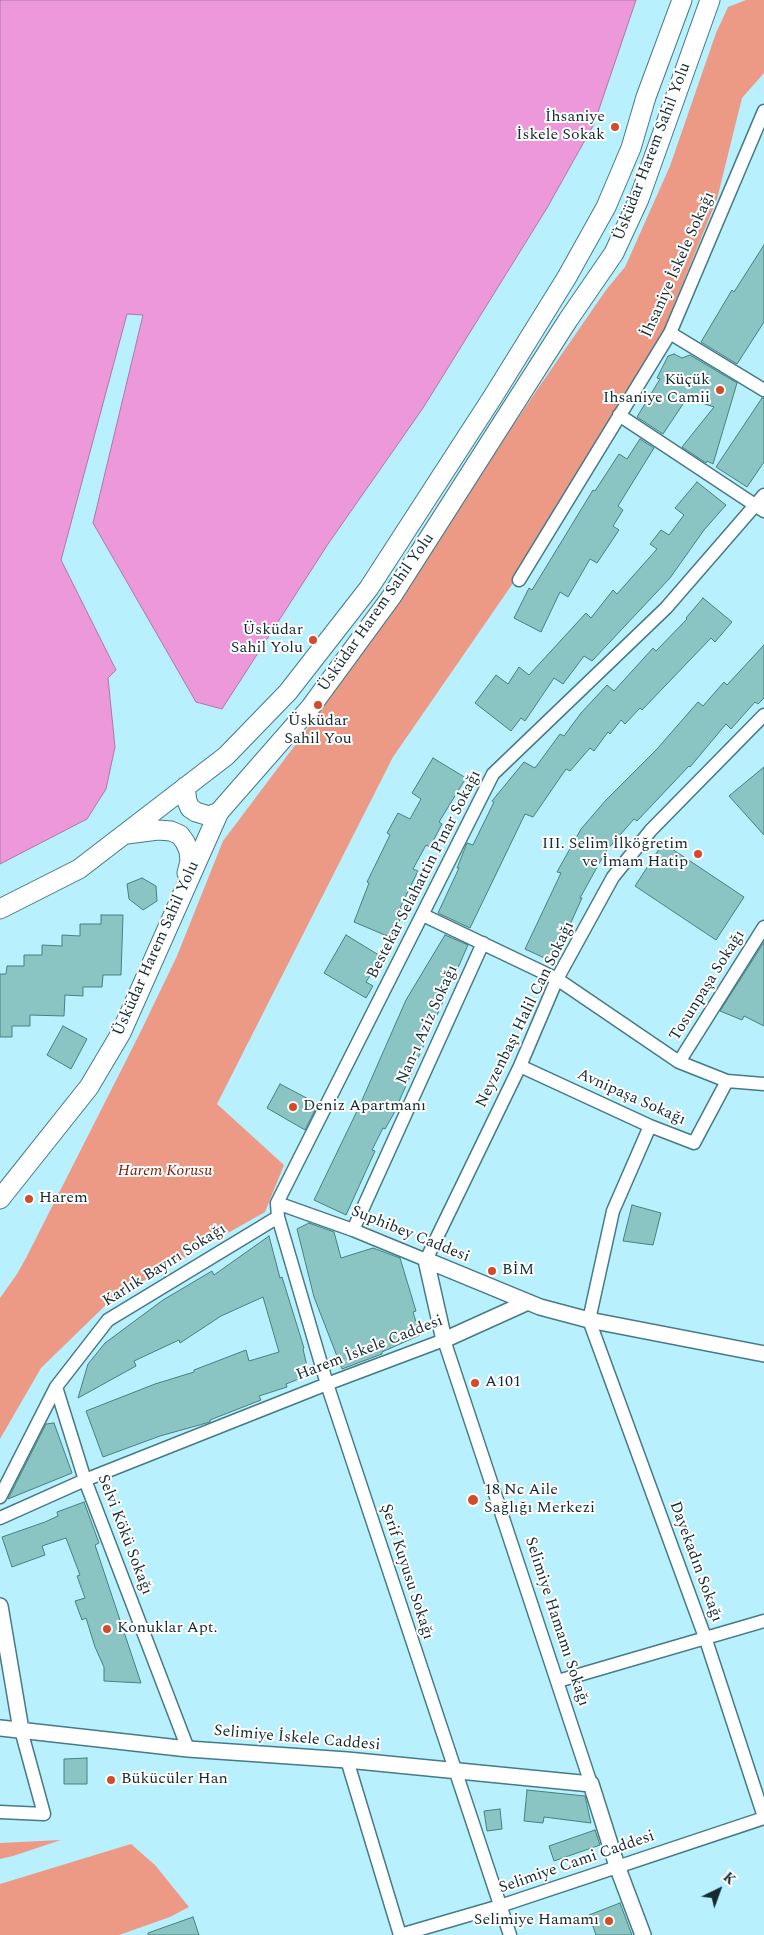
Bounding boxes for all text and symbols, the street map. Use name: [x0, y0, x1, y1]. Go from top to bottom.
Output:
street label: Üsküdar Harem Sahil Yolu: [610, 60, 696, 244]
place label: İhsaniye İskele Sokak: [516, 108, 605, 146]
marker: İhsaniye İskele Sokak: [609, 121, 621, 133]
street label: İhsaniye İskele Sokağı: [638, 189, 720, 341]
place label: Küçük Ihsaniye Camii: [603, 371, 710, 409]
marker: Küçük Ihsaniye Camii: [714, 384, 726, 396]
street label: Üsküdar Harem Sahil Yolu: [315, 530, 439, 696]
place label: Üsküdar Sahil Yolu: [231, 621, 303, 659]
marker: Üsküdar Sahil Yolu: [307, 634, 319, 646]
marker: Üsküdar Sahil You: [312, 699, 324, 711]
place label: Üsküdar Sahil You: [284, 712, 352, 750]
street label: Bestekar Selahattin Pınar Sokağı: [364, 768, 486, 982]
place label: III. Selim İlköğretim ve İmam Hatip: [542, 835, 688, 873]
marker: III. Selim İlköğretim ve İmam Hatip: [692, 848, 704, 860]
street label: Üsküdar Harem Sahil Yolu: [110, 859, 204, 1039]
street label: Neyzenbaşı Halil Can Sokağı: [472, 919, 580, 1111]
street label: Tosunpaşa Sokağı: [666, 927, 750, 1045]
street label: Nan-ı Aziz Sokağı: [393, 962, 463, 1088]
street label: Avnipaşa Sokağı: [574, 1066, 688, 1130]
place label: Deniz Apartmanı: [303, 1097, 426, 1117]
marker: Deniz Apartmanı: [287, 1101, 299, 1113]
park label: Harem Korusu: [118, 1162, 212, 1182]
place label: Harem: [39, 1189, 88, 1209]
marker: Harem: [23, 1193, 35, 1205]
street label: Suphibey Caddesi: [348, 1202, 472, 1268]
street label: Karlık Bayırı Sokağı: [100, 1220, 230, 1312]
place label: BİM: [502, 1261, 534, 1281]
marker: BİM: [486, 1265, 498, 1277]
street label: Harem İskele Caddesi: [294, 1312, 446, 1386]
place label: A101: [485, 1373, 521, 1393]
marker: A101: [469, 1377, 481, 1389]
street label: Selvi Kökü Sokağı: [92, 1472, 156, 1598]
place label: 18 Nc Aile Sağlığı Merkezi: [484, 1481, 595, 1519]
marker: 18 Nc Aile Sağlığı Merkezi: [466, 1493, 480, 1507]
street label: Dayekadın Sokağı: [664, 1499, 726, 1625]
street label: Şerif Kuyusu Sokağı: [375, 1502, 437, 1642]
street label: Selimiye Hamamı Sokağı: [520, 1535, 592, 1709]
place label: Konuklar Apt.: [117, 1619, 217, 1639]
marker: Konuklar Apt.: [101, 1623, 113, 1635]
street label: Selimiye İskele Caddesi: [213, 1722, 381, 1756]
place label: Bükücüler Han: [121, 1770, 228, 1790]
marker: Bükücüler Han: [105, 1774, 117, 1786]
street label: Selimiye Cami Caddesi: [497, 1827, 657, 1899]
north arrow: [694, 1865, 744, 1915]
text: K: [718, 1867, 740, 1890]
place label: Selimiye Hamamı: [474, 1911, 599, 1931]
marker: Selimiye Hamamı: [603, 1915, 615, 1927]

